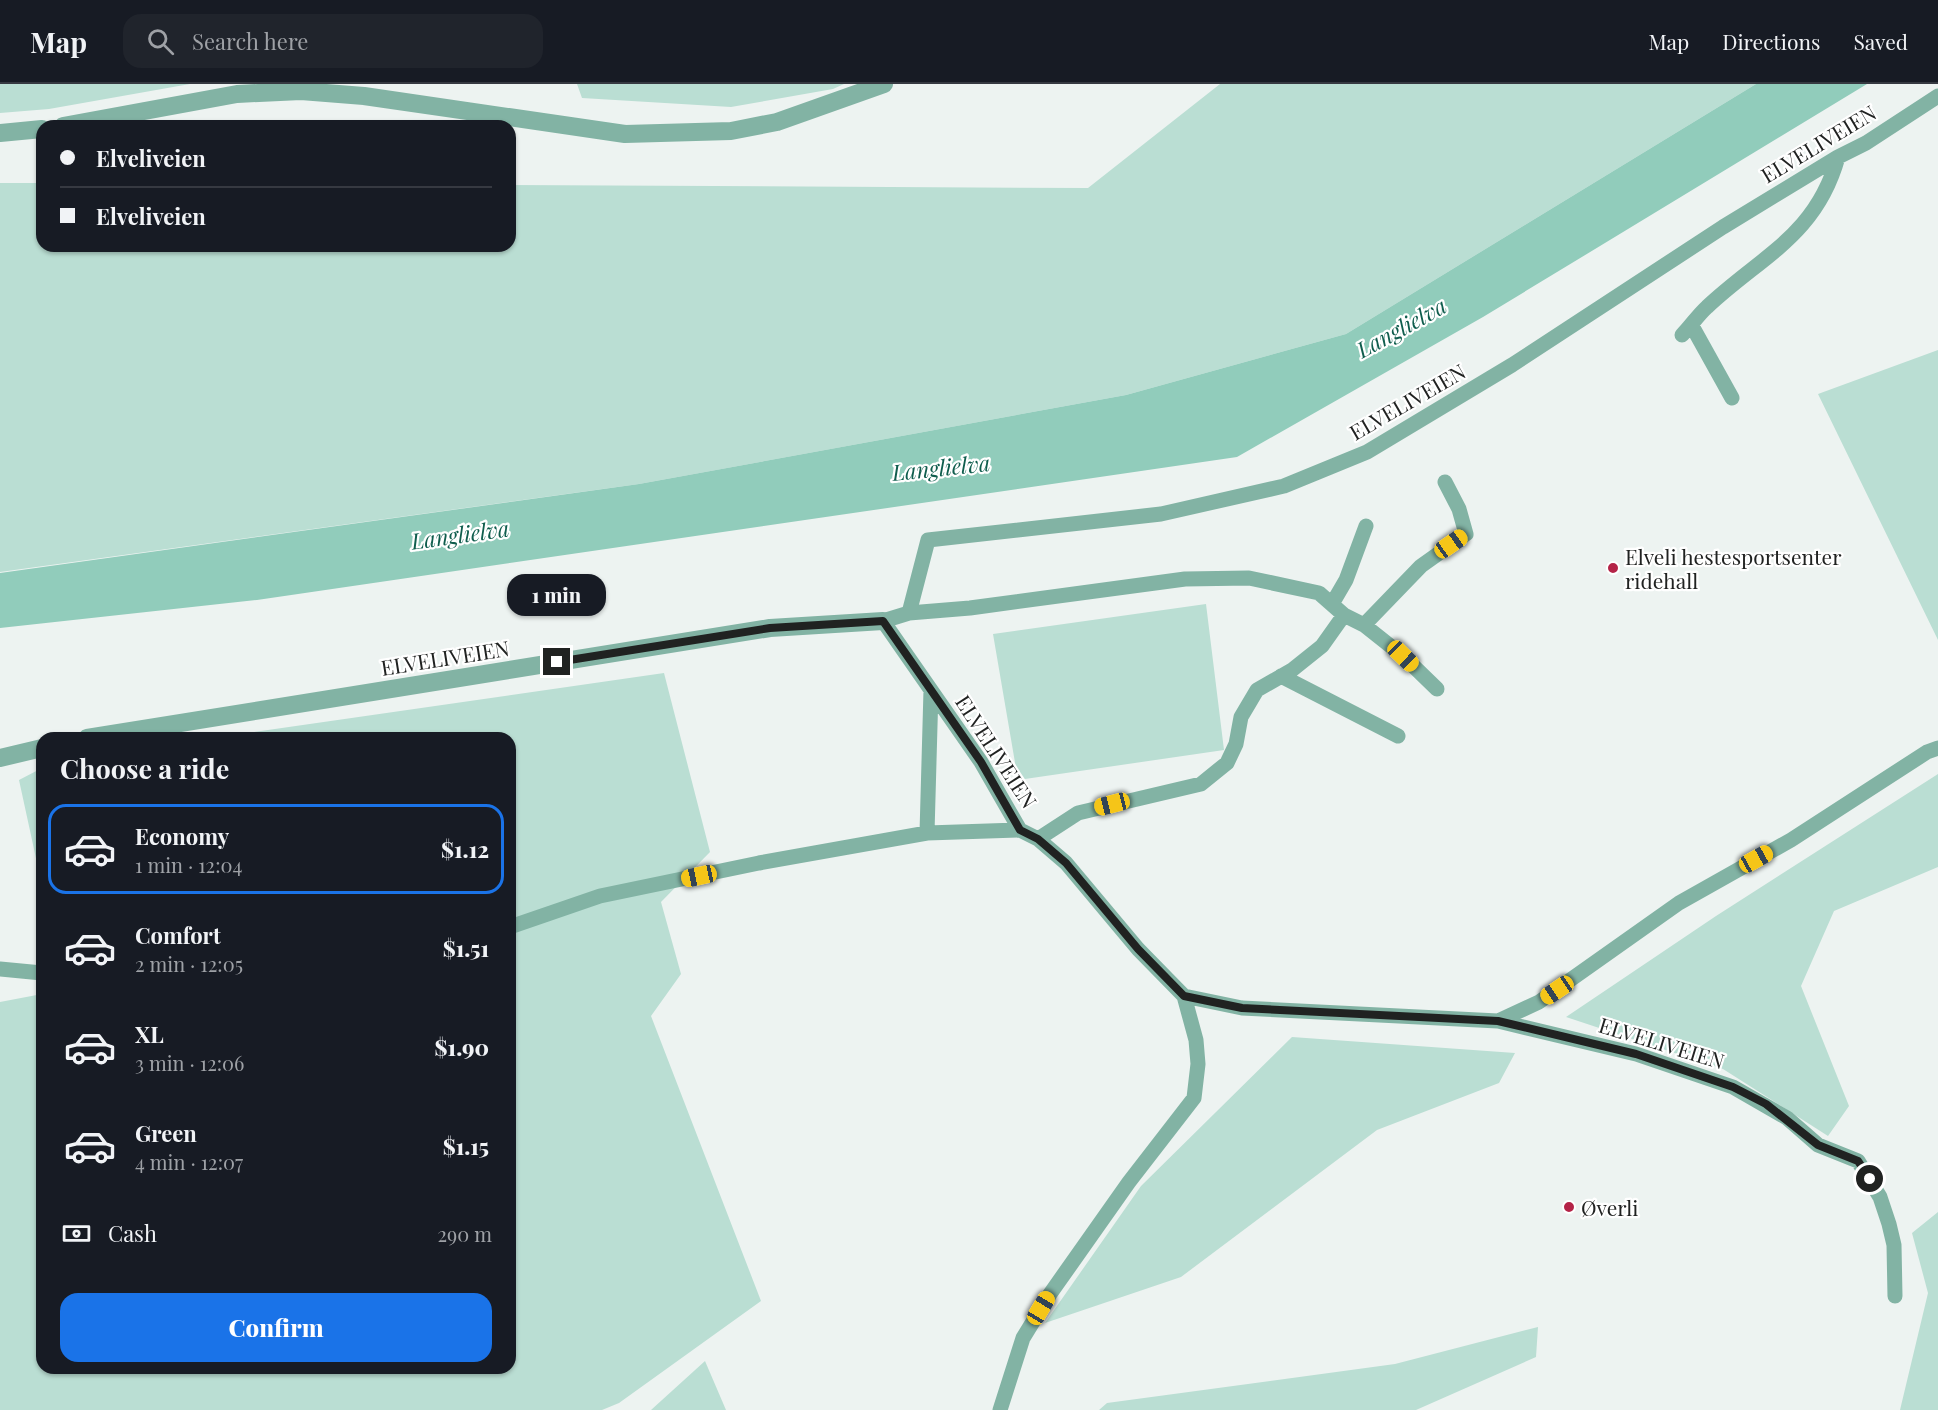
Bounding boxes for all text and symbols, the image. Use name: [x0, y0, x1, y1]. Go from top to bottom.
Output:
search box: [123, 14, 543, 68]
text: Map: [30, 23, 87, 60]
icon: search: [144, 25, 177, 58]
text: Search here: [192, 26, 308, 56]
text: Map: [1648, 27, 1689, 55]
text: Directions: [1722, 27, 1820, 55]
text: Saved: [1853, 27, 1908, 55]
street label: ELVELIVEIEN: [1755, 98, 1881, 188]
text: Elveliveien: [96, 143, 206, 173]
text: Elveliveien: [96, 201, 206, 231]
water label: Langlielva: [1350, 290, 1451, 364]
street label: ELVELIVEIEN: [1344, 356, 1470, 446]
water label: Langlielva: [889, 447, 992, 487]
water label: Langlielva: [408, 512, 511, 556]
car: [1431, 526, 1471, 562]
place label: Elveli hestesportsenter ridehall: [1625, 542, 1842, 594]
marker: Elveli hestesportsenter ridehall: [1606, 561, 1620, 575]
callout: 1 min: [508, 575, 606, 617]
text: 1 min: [532, 581, 581, 608]
street label: ELVELIVEIEN: [379, 633, 511, 681]
car: [1384, 637, 1422, 675]
route end: [543, 648, 570, 675]
street label: ELVELIVEIEN: [950, 689, 1044, 813]
text: Choose a ride: [60, 750, 229, 786]
car: [1092, 791, 1132, 817]
text: Economy: [135, 821, 229, 851]
icon: car: [63, 822, 117, 876]
text: $1.12: [441, 834, 489, 864]
car: [1736, 842, 1776, 876]
text: 1 min · 12:04: [135, 851, 242, 878]
car: [680, 863, 718, 889]
text: Comfort: [135, 920, 221, 950]
icon: car: [63, 921, 117, 975]
text: $1.51: [443, 933, 489, 963]
text: 2 min · 12:05: [135, 950, 243, 977]
car: [1537, 972, 1577, 1008]
street label: ELVELIVEIEN: [1596, 1010, 1728, 1074]
text: XL: [135, 1019, 164, 1049]
icon: car: [63, 1020, 117, 1074]
text: $1.90: [435, 1032, 489, 1062]
text: 3 min · 12:06: [135, 1049, 244, 1076]
text: Green: [135, 1118, 197, 1148]
icon: car: [63, 1119, 117, 1173]
text: $1.15: [443, 1131, 489, 1161]
text: 4 min · 12:07: [135, 1148, 243, 1175]
route start: [1856, 1165, 1883, 1192]
place label: Øverli: [1581, 1193, 1638, 1221]
marker: Øverli: [1562, 1200, 1576, 1214]
icon: cash: [60, 1217, 93, 1250]
text: Cash: [108, 1218, 157, 1248]
text: 290 m: [438, 1220, 492, 1247]
car: [1024, 1288, 1058, 1328]
button: Confirm: [60, 1293, 492, 1362]

